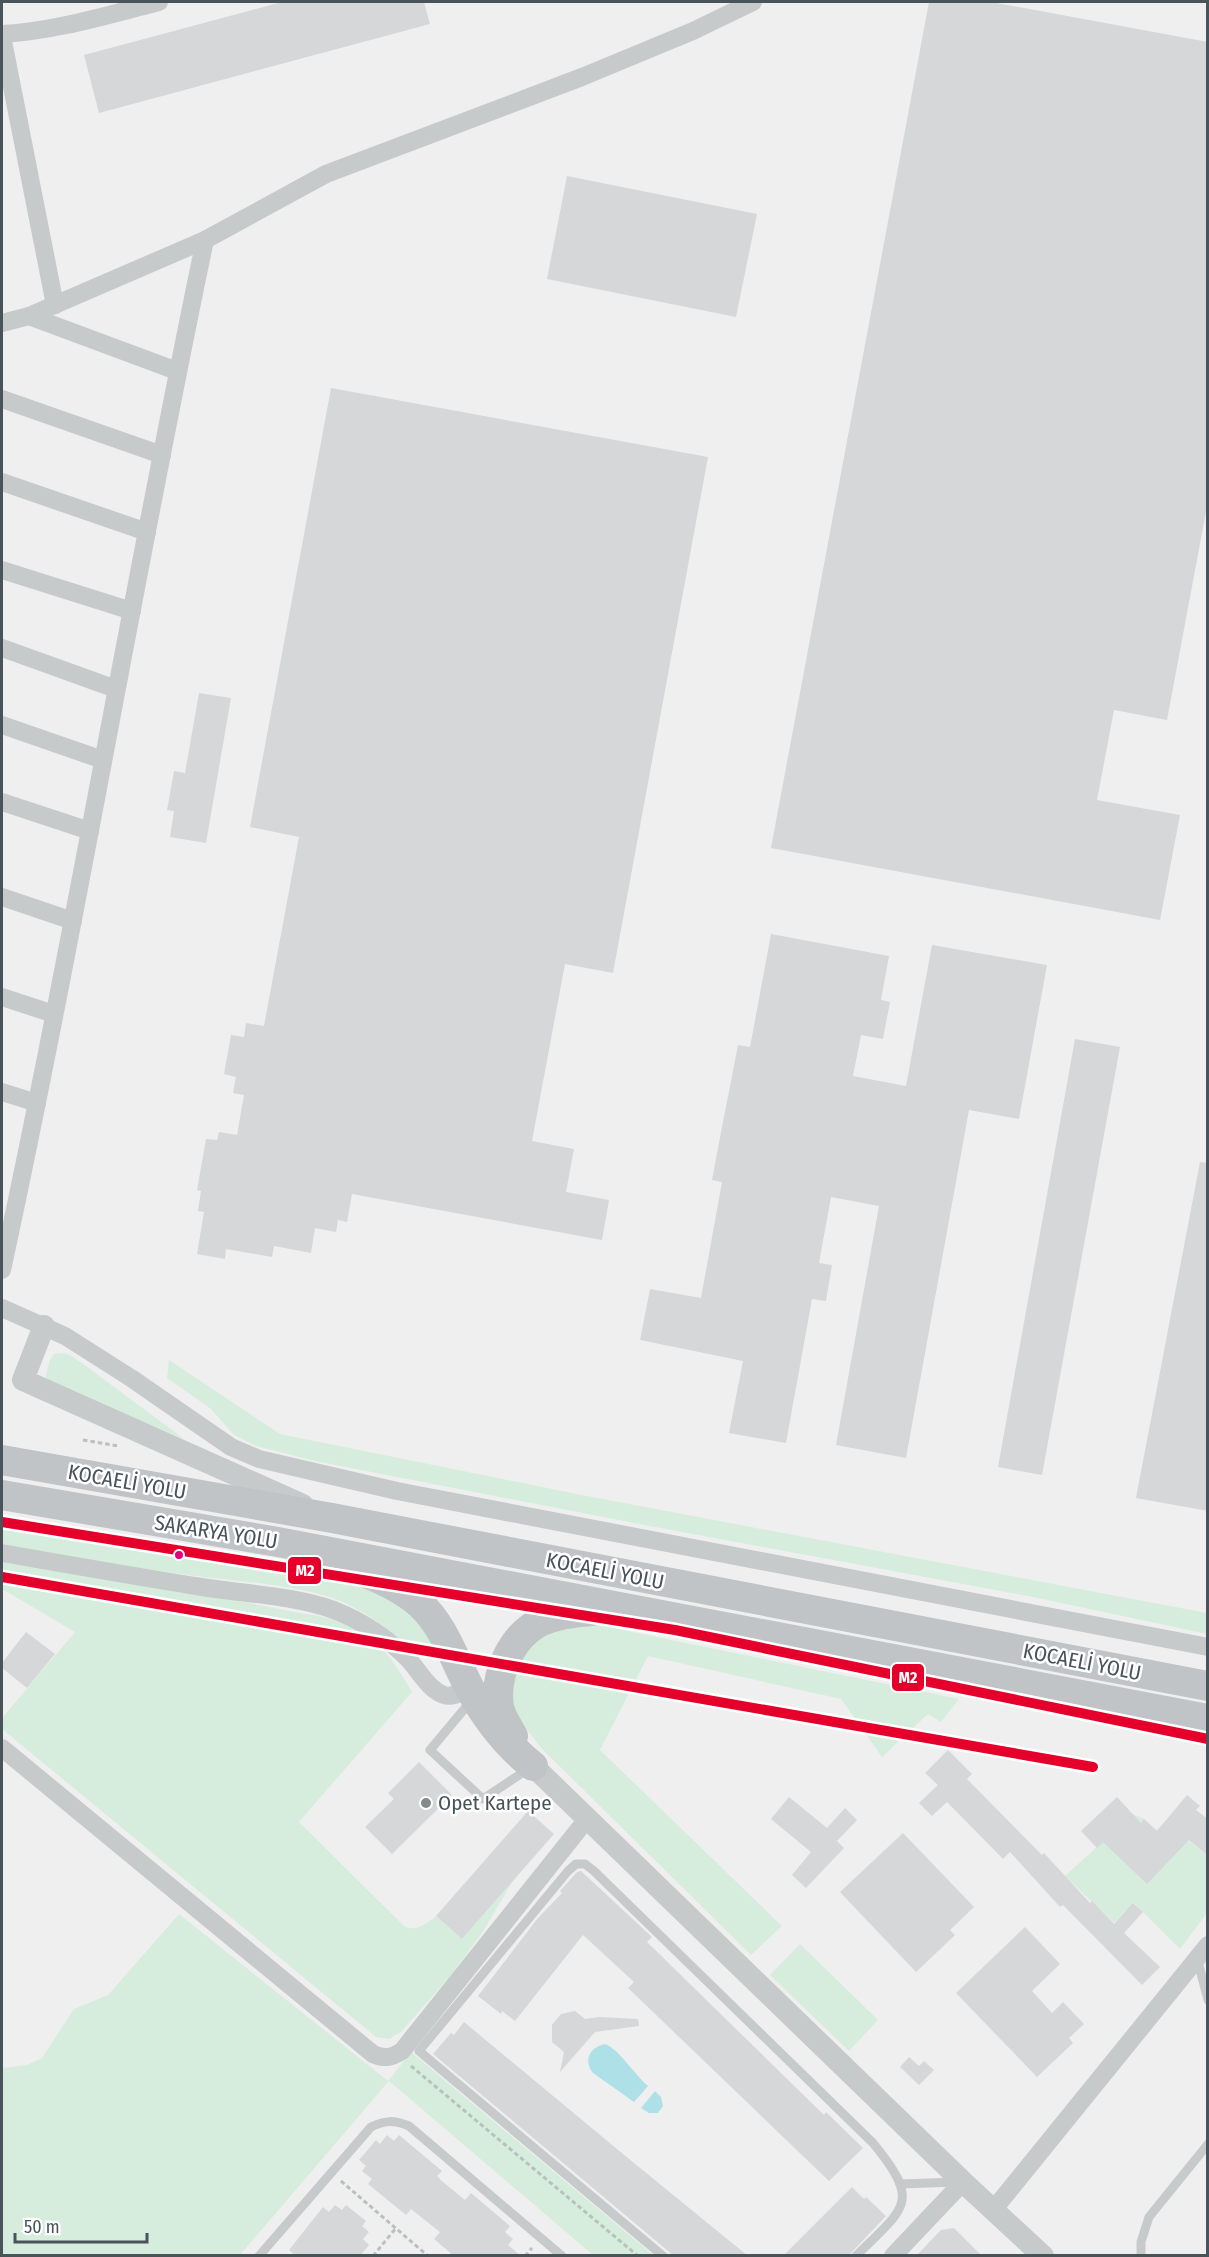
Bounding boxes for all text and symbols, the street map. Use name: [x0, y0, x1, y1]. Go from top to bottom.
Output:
street label: KOCAELİ YOLU: [66, 1459, 188, 1505]
street label: SAKARYA YOLU: [153, 1509, 279, 1555]
street label: KOCAELİ YOLU: [544, 1547, 666, 1595]
unlabelled marker: [173, 1549, 185, 1561]
line badge: M2: [287, 1556, 322, 1585]
text: M2: [296, 1561, 315, 1580]
street label: KOCAELİ YOLU: [1021, 1638, 1143, 1686]
line badge: M2: [891, 1663, 925, 1692]
text: M2: [899, 1668, 918, 1687]
place label: Opet Kartepe: [438, 1790, 552, 1816]
marker: Opet Kartepe: [419, 1796, 433, 1810]
scale bar: [15, 2206, 147, 2244]
text: 50 m: [24, 2216, 60, 2238]

